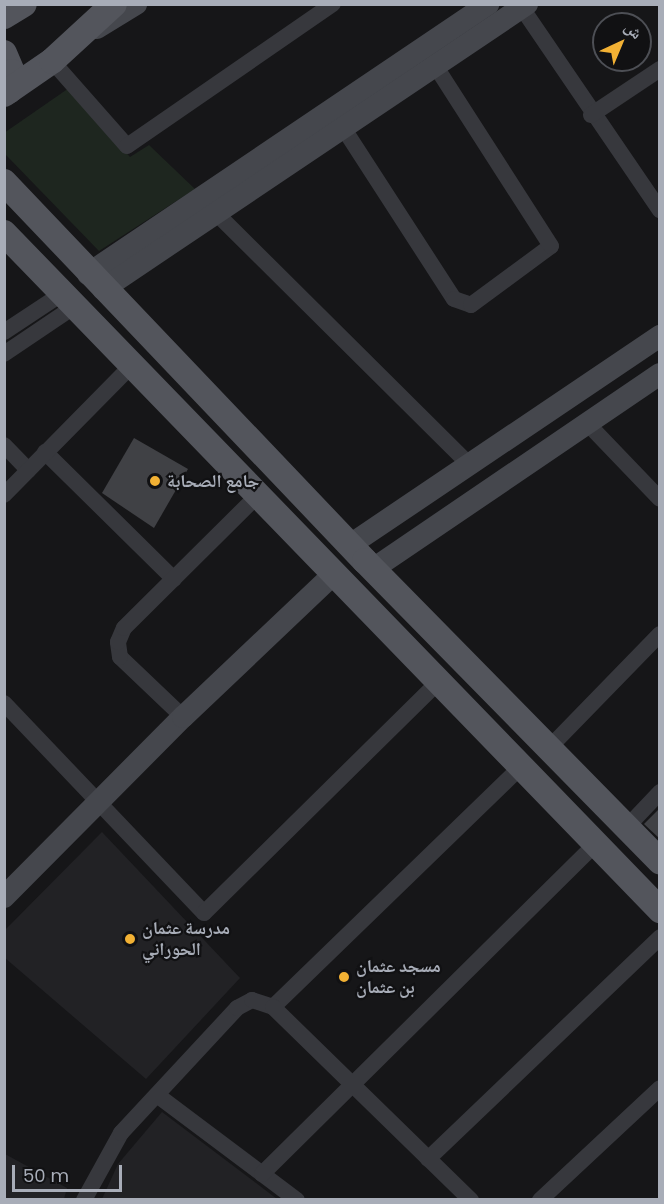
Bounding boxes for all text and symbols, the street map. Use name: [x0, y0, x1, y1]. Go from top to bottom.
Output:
north arrow: [592, 12, 652, 72]
text: ش: [619, 16, 648, 44]
place label: جامع الصحابة: [167, 470, 259, 492]
marker: جامع الصحابة: [148, 474, 162, 488]
place label: مدرسة عثمان الحوراني: [142, 918, 230, 960]
marker: مدرسة عثمان الحوراني: [123, 932, 137, 946]
place label: مسجد عثمان بن عثمان: [356, 956, 441, 998]
marker: مسجد عثمان بن عثمان: [337, 970, 351, 984]
scale bar: [15, 1153, 124, 1191]
text: 50 m: [23, 1163, 69, 1188]

